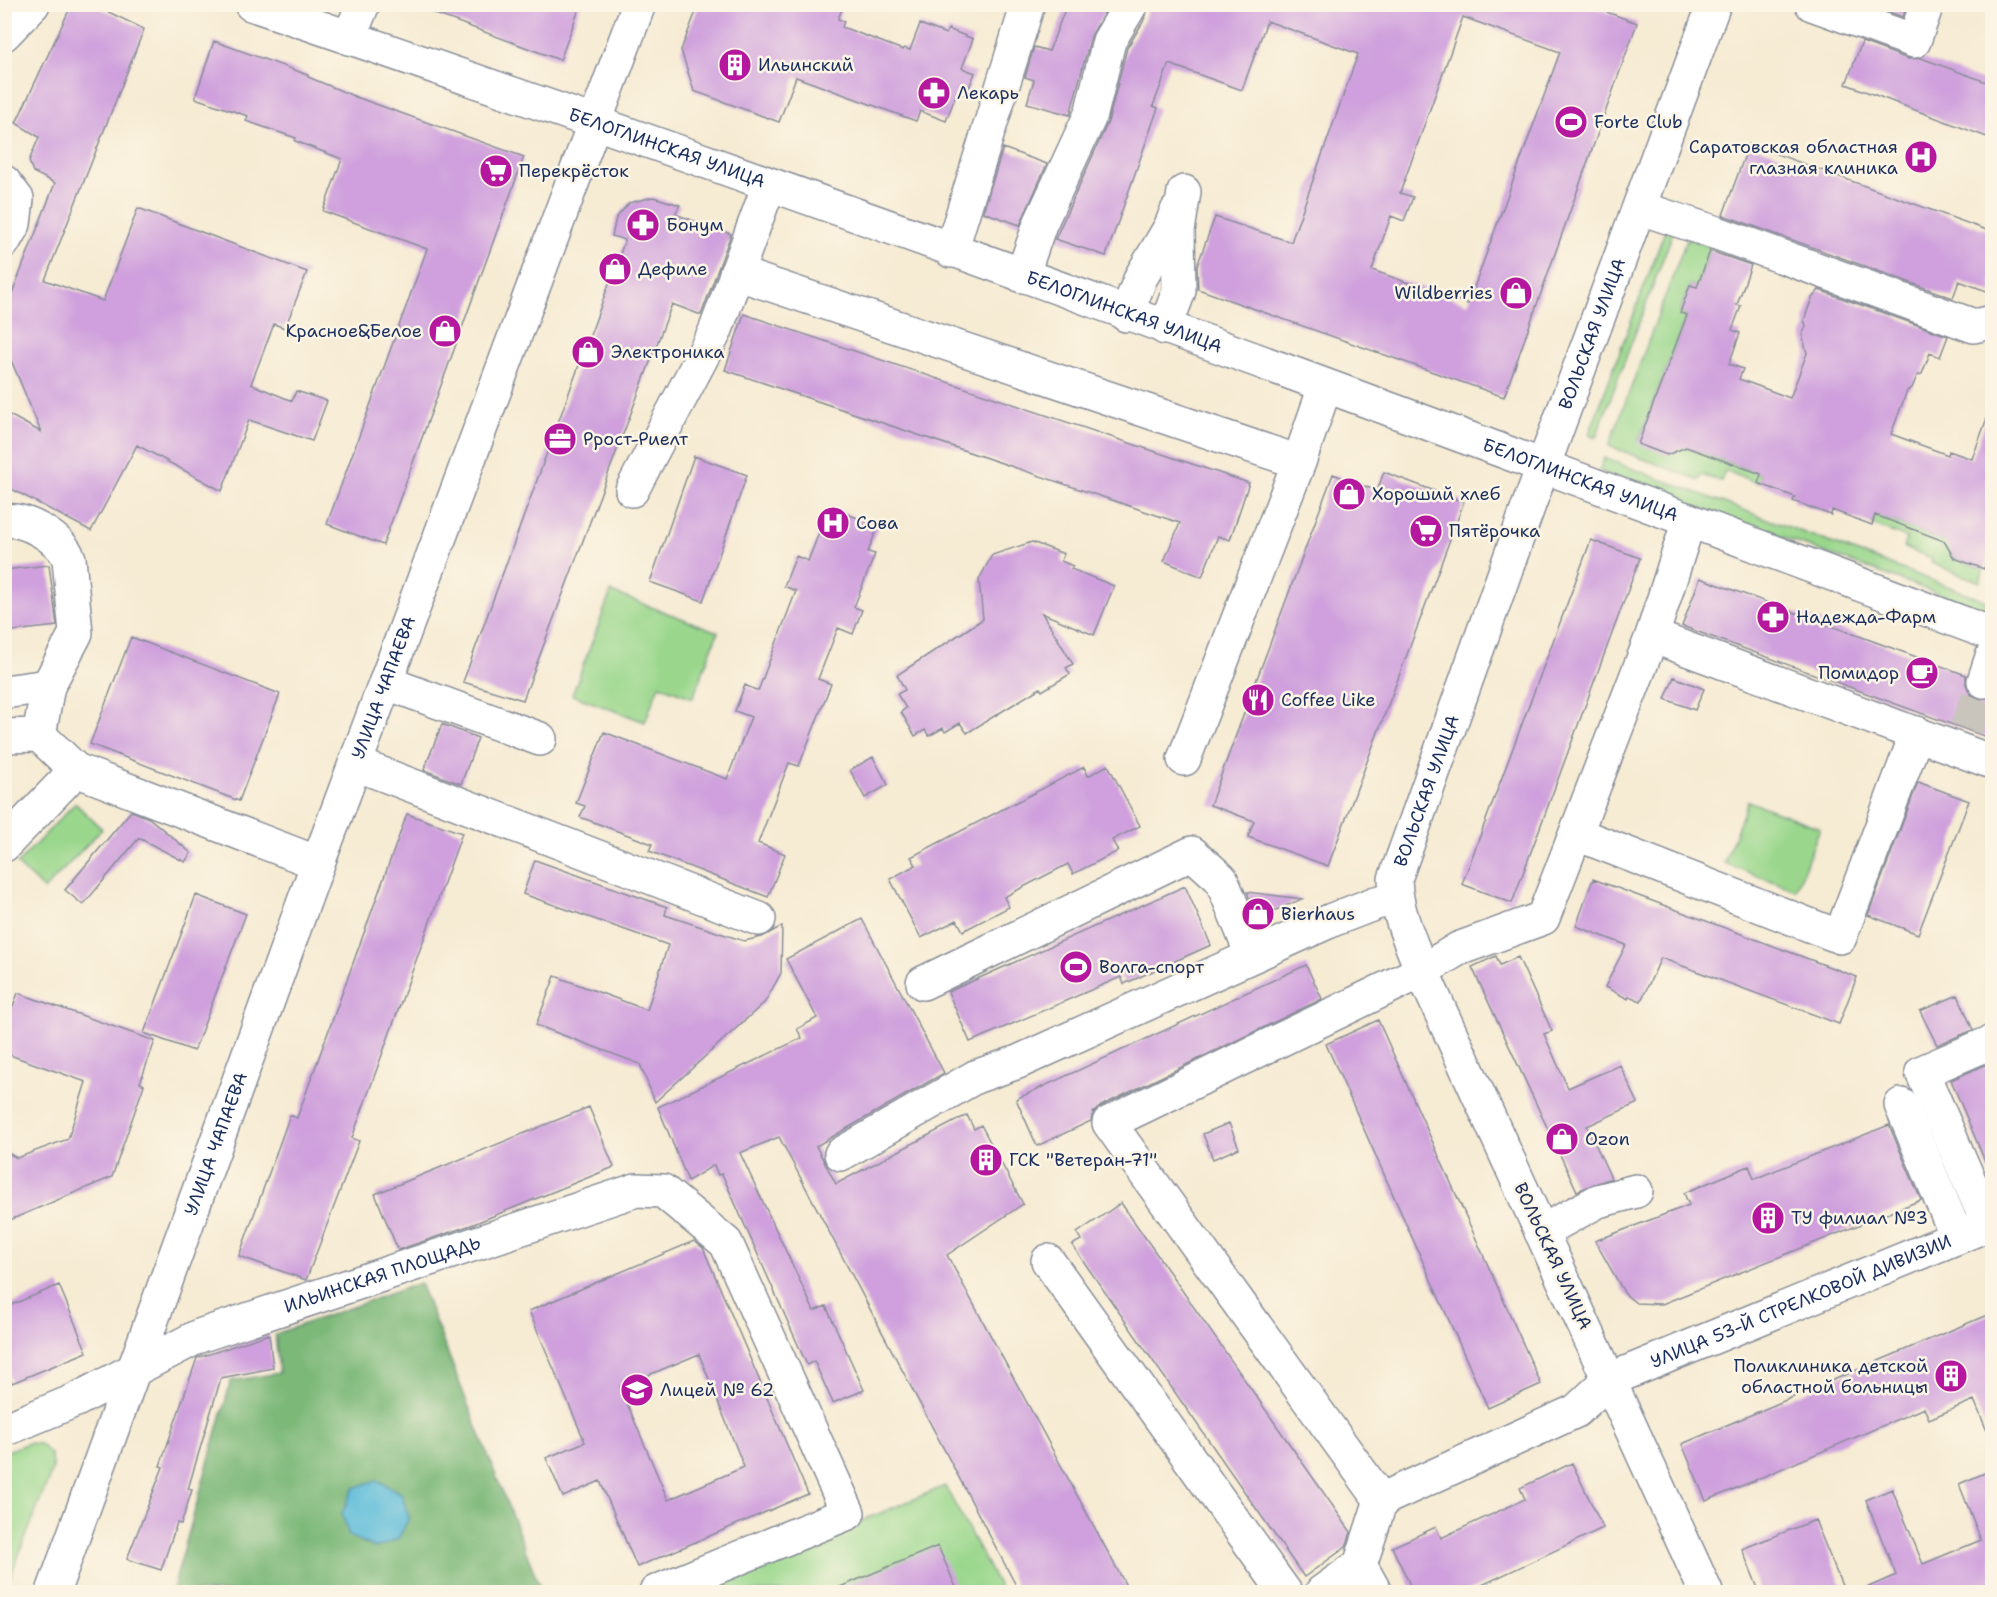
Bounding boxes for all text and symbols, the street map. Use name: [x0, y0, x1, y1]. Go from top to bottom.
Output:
building icon: Ильинский: [717, 47, 753, 83]
place label: Ильинский: [758, 53, 854, 77]
pharmacy icon: Лекарь: [916, 75, 952, 111]
place label: Лекарь: [957, 81, 1019, 105]
street label: БЕЛОГЛИНСКАЯ УЛИЦА: [565, 102, 768, 194]
sports icon: Forte Club: [1553, 104, 1589, 140]
place label: Forte Club: [1594, 110, 1683, 134]
place label: Саратовская областная глазная клиника: [1689, 135, 1898, 180]
hospital icon: Саратовская областная глазная клиника: [1903, 139, 1939, 175]
supermarket icon: Перекрёсток: [478, 153, 514, 189]
place label: Перекрёсток: [519, 159, 629, 183]
pharmacy icon: Бонум: [625, 207, 661, 243]
place label: Бонум: [666, 213, 724, 237]
shop icon: Дефиле: [597, 251, 633, 287]
street label: ВОЛЬСКАЯ УЛИЦА: [1553, 255, 1631, 413]
place label: Дефиле: [638, 257, 707, 281]
street label: БЕЛОГЛИНСКАЯ УЛИЦА: [1023, 265, 1226, 359]
shop icon: Wildberries: [1498, 275, 1534, 311]
place label: Wildberries: [1394, 281, 1493, 305]
shop icon: Красное&Белое: [427, 313, 463, 349]
place label: Красное&Белое: [286, 319, 422, 343]
shop icon: Электроника: [570, 334, 606, 370]
place label: Электроника: [611, 340, 725, 364]
office icon: Ррост-Риелт: [542, 421, 578, 457]
place label: Ррост-Риелт: [583, 427, 689, 451]
street label: БЕЛОГЛИНСКАЯ УЛИЦА: [1479, 433, 1681, 527]
shop icon: Хороший хлеб: [1331, 476, 1367, 512]
place label: Хороший хлеб: [1372, 482, 1500, 506]
hospital icon: Сова: [815, 505, 851, 541]
place label: Сова: [856, 511, 898, 535]
supermarket icon: Пятёрочка: [1408, 513, 1444, 549]
place label: Пятёрочка: [1449, 519, 1540, 543]
pharmacy icon: Надежда-Фарм: [1755, 599, 1791, 635]
place label: Надежда-Фарм: [1796, 605, 1936, 629]
street label: УЛИЦА ЧАПАЕВА: [346, 613, 421, 762]
cafe icon: Помидор: [1904, 655, 1940, 691]
place label: Помидор: [1818, 661, 1899, 685]
restaurant icon: Coffee Like: [1240, 682, 1276, 718]
place label: Coffee Like: [1281, 688, 1376, 712]
street label: ВОЛЬСКАЯ УЛИЦА: [1388, 712, 1465, 870]
shop icon: Bierhaus: [1240, 896, 1276, 932]
place label: Bierhaus: [1281, 902, 1355, 926]
sports icon: Волга-спорт: [1058, 949, 1094, 985]
place label: Волга-спорт: [1099, 955, 1205, 979]
street label: УЛИЦА ЧАПАЕВА: [179, 1069, 253, 1219]
shop icon: Ozon: [1544, 1121, 1580, 1157]
place label: Ozon: [1585, 1127, 1630, 1151]
building icon: ГСК "Ветеран-71": [968, 1142, 1004, 1178]
place label: ГСК "Ветеран-71": [1009, 1148, 1157, 1172]
street label: ВОЛЬСКАЯ УЛИЦА: [1508, 1179, 1598, 1333]
building icon: ТУ филиал №3: [1750, 1200, 1786, 1236]
place label: ТУ филиал №3: [1791, 1206, 1928, 1230]
street label: УЛИЦА 53-Й СТРЕЛКОВОЙ ДИВИЗИИ: [1647, 1229, 1955, 1374]
street label: ИЛЬИНСКАЯ ПЛОЩАДЬ: [281, 1231, 484, 1319]
place label: Поликлиника детской областной больницы: [1734, 1354, 1928, 1399]
building icon: Поликлиника детской областной больницы: [1933, 1358, 1969, 1394]
school or university icon: Лицей № 62: [619, 1372, 655, 1408]
place label: Лицей № 62: [660, 1378, 774, 1402]

